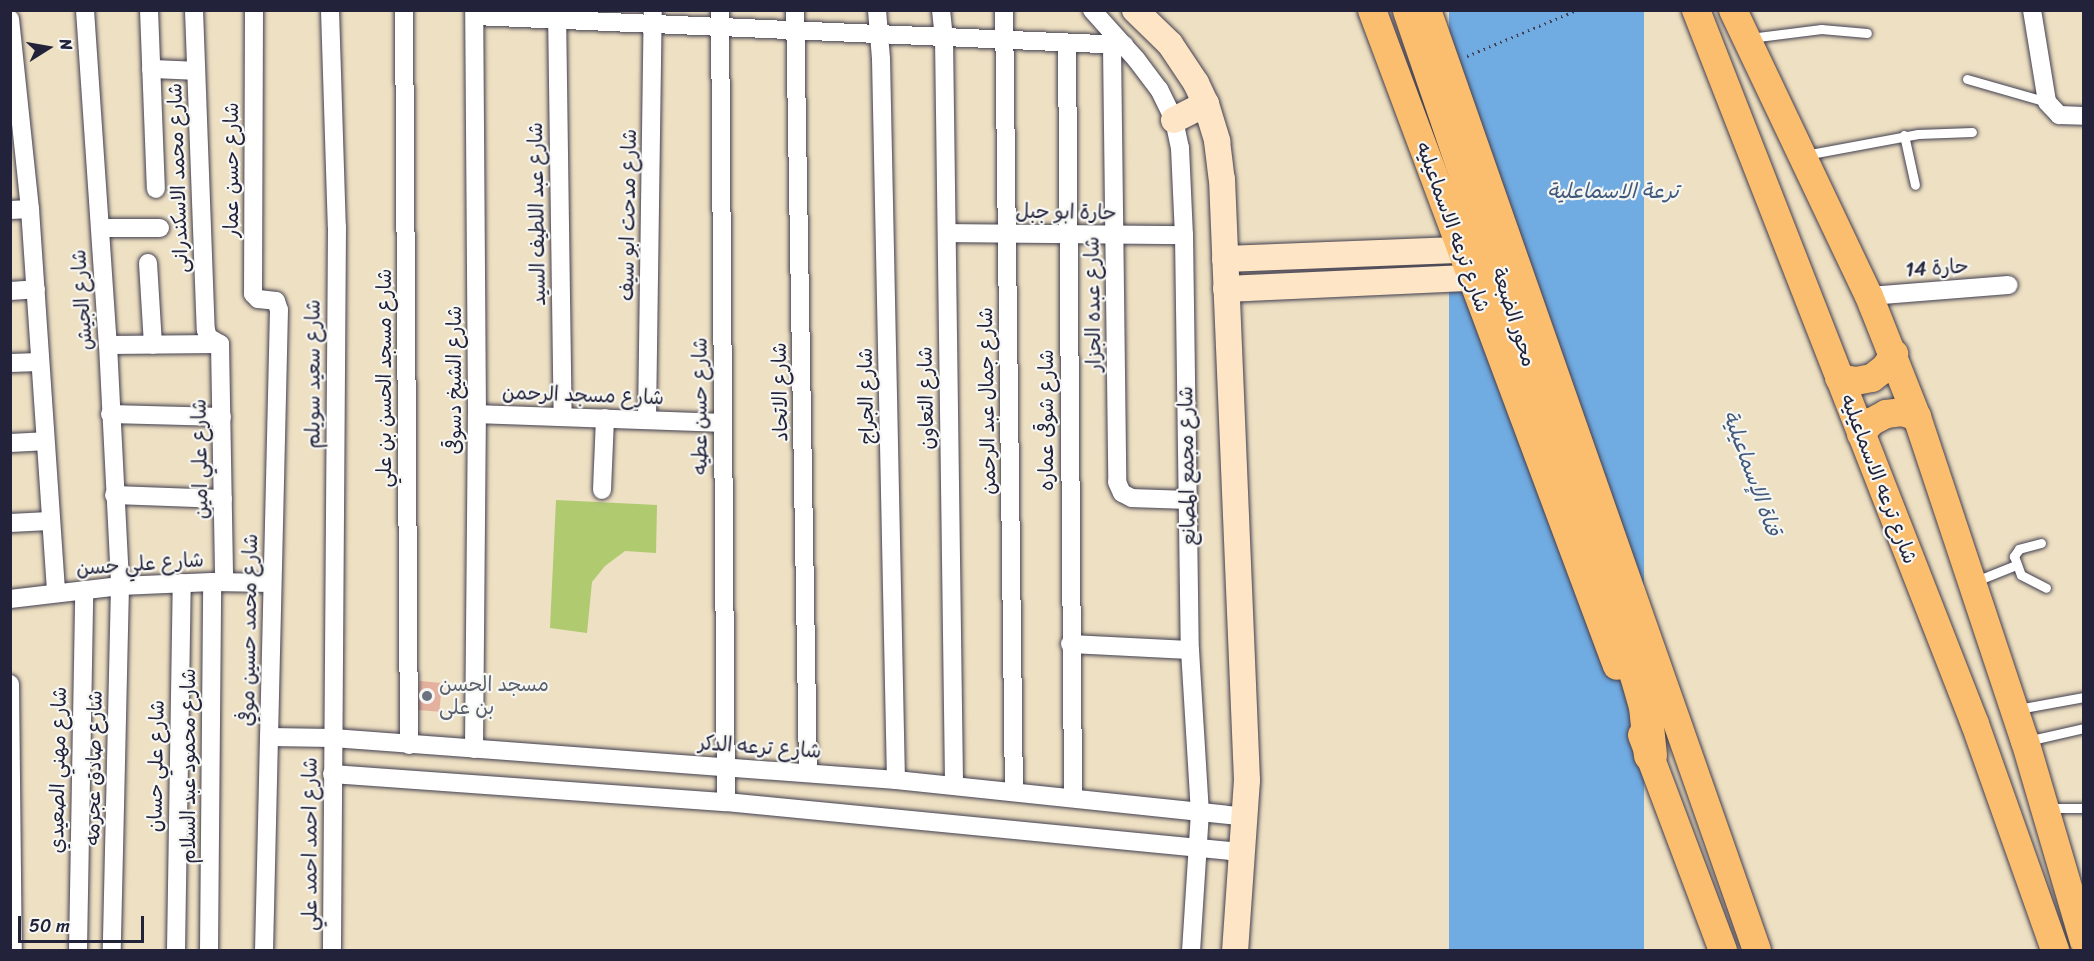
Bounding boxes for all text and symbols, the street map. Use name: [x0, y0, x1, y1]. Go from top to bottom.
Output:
north arrow: [18, 18, 78, 78]
text: N: [51, 36, 81, 53]
street label: شارع محمد الاسكندرانى: [163, 83, 193, 273]
street label: شارع حسن عمار: [219, 102, 243, 238]
street label: شارع عبد اللطيف السيد: [523, 122, 551, 306]
street label: شارع مدحت ابو سيف: [614, 129, 642, 301]
street label: شارع ترعه الاسماعيليه: [1411, 139, 1495, 315]
water label: ترعة الاسماعلية: [1547, 178, 1679, 204]
street label: حارة ابو جبل: [1015, 199, 1117, 225]
street label: شارع عبده الجزار: [1080, 236, 1106, 372]
street label: شارع الجيش: [67, 249, 97, 351]
street label: حارة 14: [1905, 254, 1969, 282]
street label: محور الضبعة: [1487, 264, 1541, 370]
street label: شارع مسجد الحسن بن علي: [372, 269, 396, 487]
street label: شارع سعيد سويلم: [301, 299, 325, 449]
street label: شارع الشيخ دسوقى: [442, 305, 466, 455]
street label: شارع جمال عبد الرحمن: [973, 307, 1001, 495]
street label: شارع حسن عطيه: [688, 337, 712, 475]
street label: شارع الاتحاد: [767, 342, 793, 442]
street label: شارع التعاون: [913, 346, 939, 450]
street label: شارع الجراج: [853, 347, 879, 445]
street label: شارع شوقى عماره: [1034, 349, 1058, 491]
street label: شارع مسجد الرحمن: [502, 380, 664, 410]
street label: شارع مجمع المصانع: [1174, 386, 1200, 546]
street label: شارع ترعه الاسماعيليه: [1836, 391, 1922, 567]
street label: شارع علي امين: [187, 399, 213, 519]
water label: قناة الإسماعيلية: [1718, 407, 1786, 539]
street label: شارع محمد حسين موفي: [235, 533, 263, 727]
street label: شارع علي حسن: [75, 548, 205, 580]
street label: شارع محمود عبد السلام: [176, 668, 200, 864]
place label: مسجد الحسن بن على: [439, 672, 549, 719]
street label: شارع مهني الصعيدي: [45, 686, 71, 854]
marker: مسجد الحسن بن على: [420, 689, 434, 703]
street label: شارع صادق عجرمه: [81, 690, 107, 846]
street label: شارع علي حسان: [143, 700, 169, 832]
street label: شارع ترعه الدكر: [698, 731, 822, 763]
street label: شارع احمد احمد علي: [298, 757, 322, 931]
scale bar: [21, 904, 147, 942]
text: 50 m: [29, 910, 70, 942]

